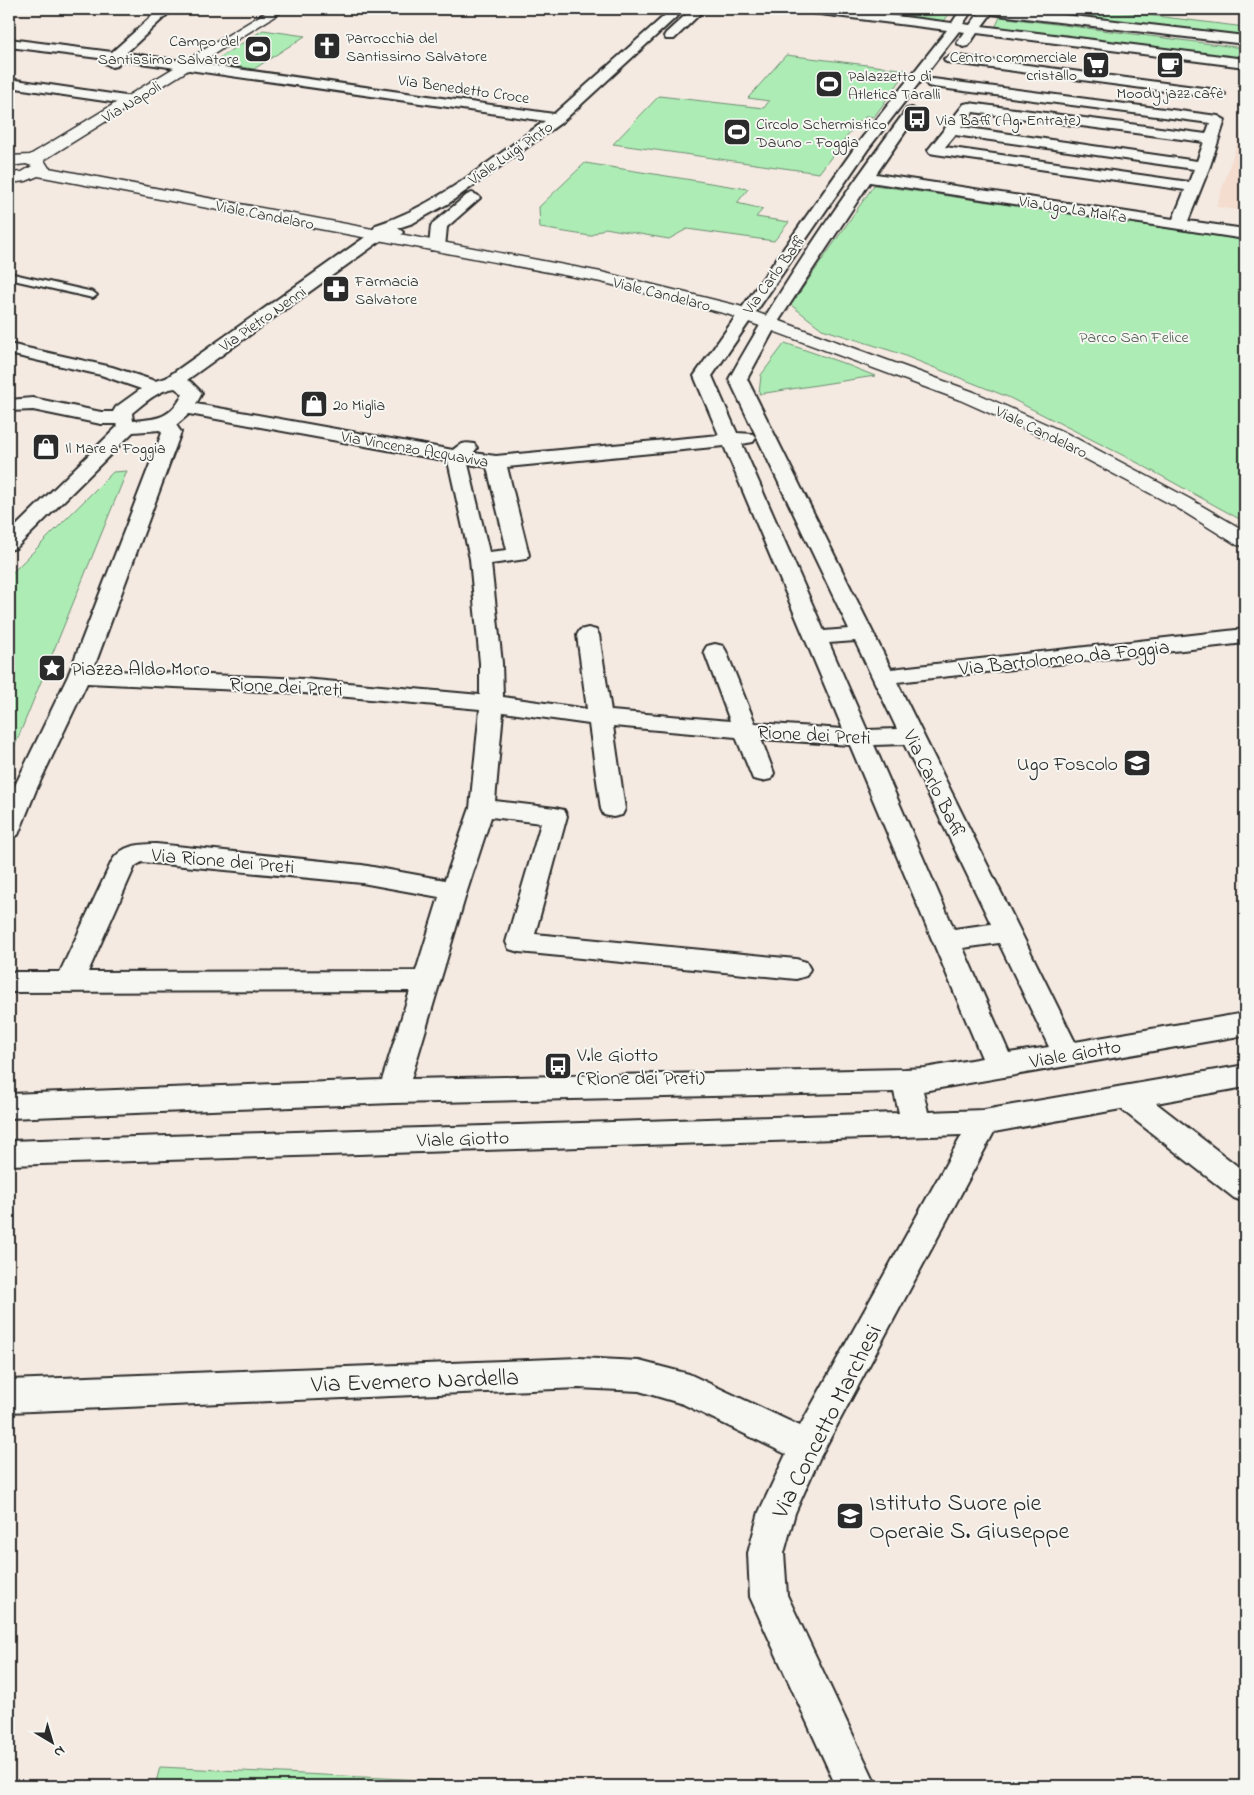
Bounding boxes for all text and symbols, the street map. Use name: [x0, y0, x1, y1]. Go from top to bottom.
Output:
place label: Parrocchia del Santissimo Salvatore: [346, 27, 488, 69]
place label: Campo del Santissimo Salvatore: [98, 30, 240, 72]
church icon: Parrocchia del Santissimo Salvatore: [312, 31, 342, 61]
sports icon: Campo del Santissimo Salvatore: [243, 34, 273, 64]
place label: Centro commerciale cristallo: [950, 46, 1078, 88]
supermarket icon: Centro commerciale cristallo: [1081, 50, 1111, 80]
cafe icon: Moody jazz cafè: [1155, 50, 1185, 80]
place label: Palazzetto di Atletica Taralli: [848, 65, 941, 107]
street label: Via Benedetto Croce: [396, 69, 532, 111]
sports icon: Palazzetto di Atletica Taralli: [814, 69, 844, 99]
street label: Via Napoli: [97, 76, 166, 130]
place label: Moody jazz cafè: [1117, 82, 1224, 106]
bus stop icon: Via Baffi (Ag. Entrate): [902, 104, 932, 134]
place label: Via Baffi (Ag. Entrate): [935, 109, 1081, 133]
place label: Circolo Schermistico Dauno - Foggia: [755, 113, 887, 155]
street label: Viale Luigi Pinto: [463, 116, 558, 192]
sports icon: Circolo Schermistico Dauno - Foggia: [722, 117, 752, 147]
street label: Via Ugo La Malfa: [1016, 189, 1128, 230]
street label: Viale Candelaro: [212, 194, 316, 237]
street label: Via Carlo Baffi: [737, 231, 812, 321]
place label: Farmacia Salvatore: [354, 270, 419, 312]
street label: Viale Candelaro: [609, 271, 713, 319]
pharmacy icon: Farmacia Salvatore: [321, 274, 351, 304]
street label: Via Pietro Nenni: [214, 281, 312, 359]
park label: Parco San Felice: [1079, 326, 1190, 350]
shop icon: 20 Miglia: [299, 389, 329, 419]
place label: 20 Miglia: [333, 394, 385, 418]
street label: Viale Candelaro: [990, 400, 1091, 465]
street label: Via Vincenzo Acquaviva: [338, 425, 490, 475]
shop icon: Il Mare a Foggia: [31, 432, 61, 462]
place label: Il Mare a Foggia: [65, 437, 166, 461]
street label: Via Bartolomeo da Foggia: [957, 634, 1171, 686]
place icon: Piazza Aldo Moro: [37, 653, 67, 683]
place label: Piazza Aldo Moro: [71, 656, 210, 685]
street label: Rione dei Preti: [228, 671, 343, 706]
street label: Rione dei Preti: [756, 719, 871, 754]
street label: Via Carlo Baffi: [894, 725, 971, 843]
school or university icon: Ugo Foscolo: [1122, 748, 1152, 778]
place label: Ugo Foscolo: [1017, 751, 1118, 781]
street label: Via Rione dei Preti: [149, 842, 295, 883]
street label: Viale Giotto: [1026, 1033, 1123, 1078]
place label: V.le Giotto (Rione dei Preti): [576, 1042, 705, 1094]
bus stop icon: V.le Giotto (Rione dei Preti): [543, 1051, 573, 1081]
street label: Viale Giotto: [415, 1124, 510, 1157]
street label: Via Concetto Marchesi: [764, 1319, 892, 1526]
street label: Via Evemero Nardella: [309, 1361, 520, 1404]
place label: Istituto Suore pie Operaie S. Giuseppe: [869, 1487, 1069, 1550]
school or university icon: Istituto Suore pie Operaie S. Giuseppe: [835, 1501, 865, 1531]
north arrow: [28, 1718, 78, 1768]
text: N: [49, 1740, 69, 1762]

